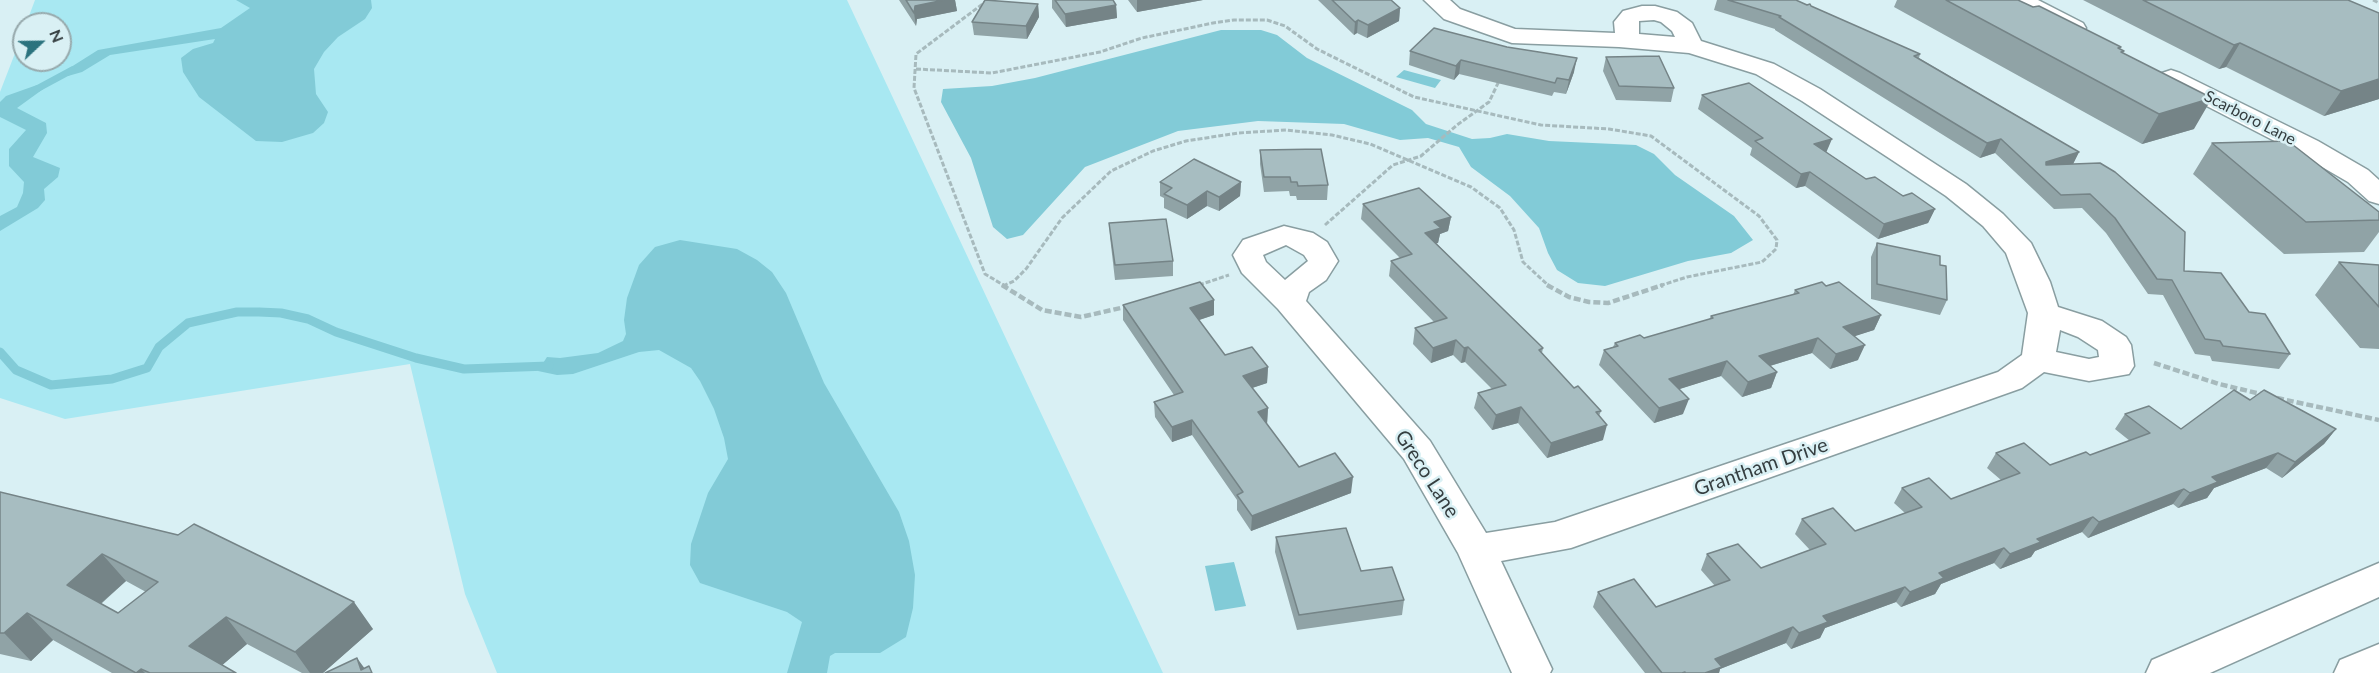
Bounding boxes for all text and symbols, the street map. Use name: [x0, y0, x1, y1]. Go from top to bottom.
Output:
north arrow: [12, 12, 72, 72]
text: N: [46, 27, 68, 45]
street label: Scarboro Lane: [2201, 87, 2299, 149]
street label: Greco Lane: [1390, 426, 1464, 522]
street label: Grantham Drive: [1691, 433, 1831, 501]

